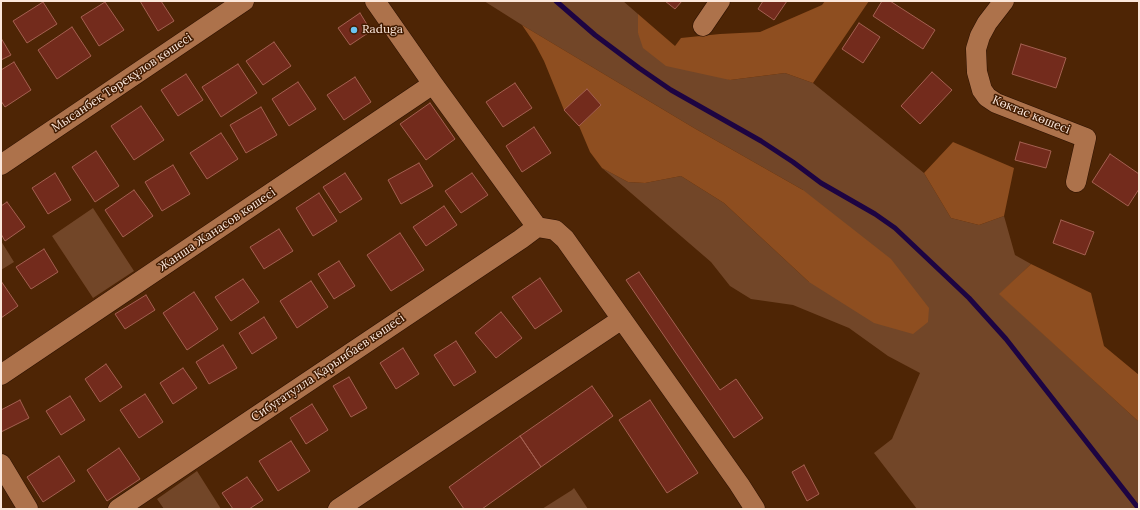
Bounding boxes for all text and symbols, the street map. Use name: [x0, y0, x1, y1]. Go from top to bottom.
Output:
place label: Raduga: [362, 23, 403, 37]
marker: Raduga: [349, 25, 359, 35]
street label: Мысанбек Төреқұлов көшесі: [49, 31, 195, 135]
street label: Көктас көшесі: [990, 93, 1072, 137]
street label: Жанша Жанасов көшесі: [156, 185, 278, 275]
street label: Сибуғатулла Қарынбаев көшесі: [249, 311, 407, 425]

